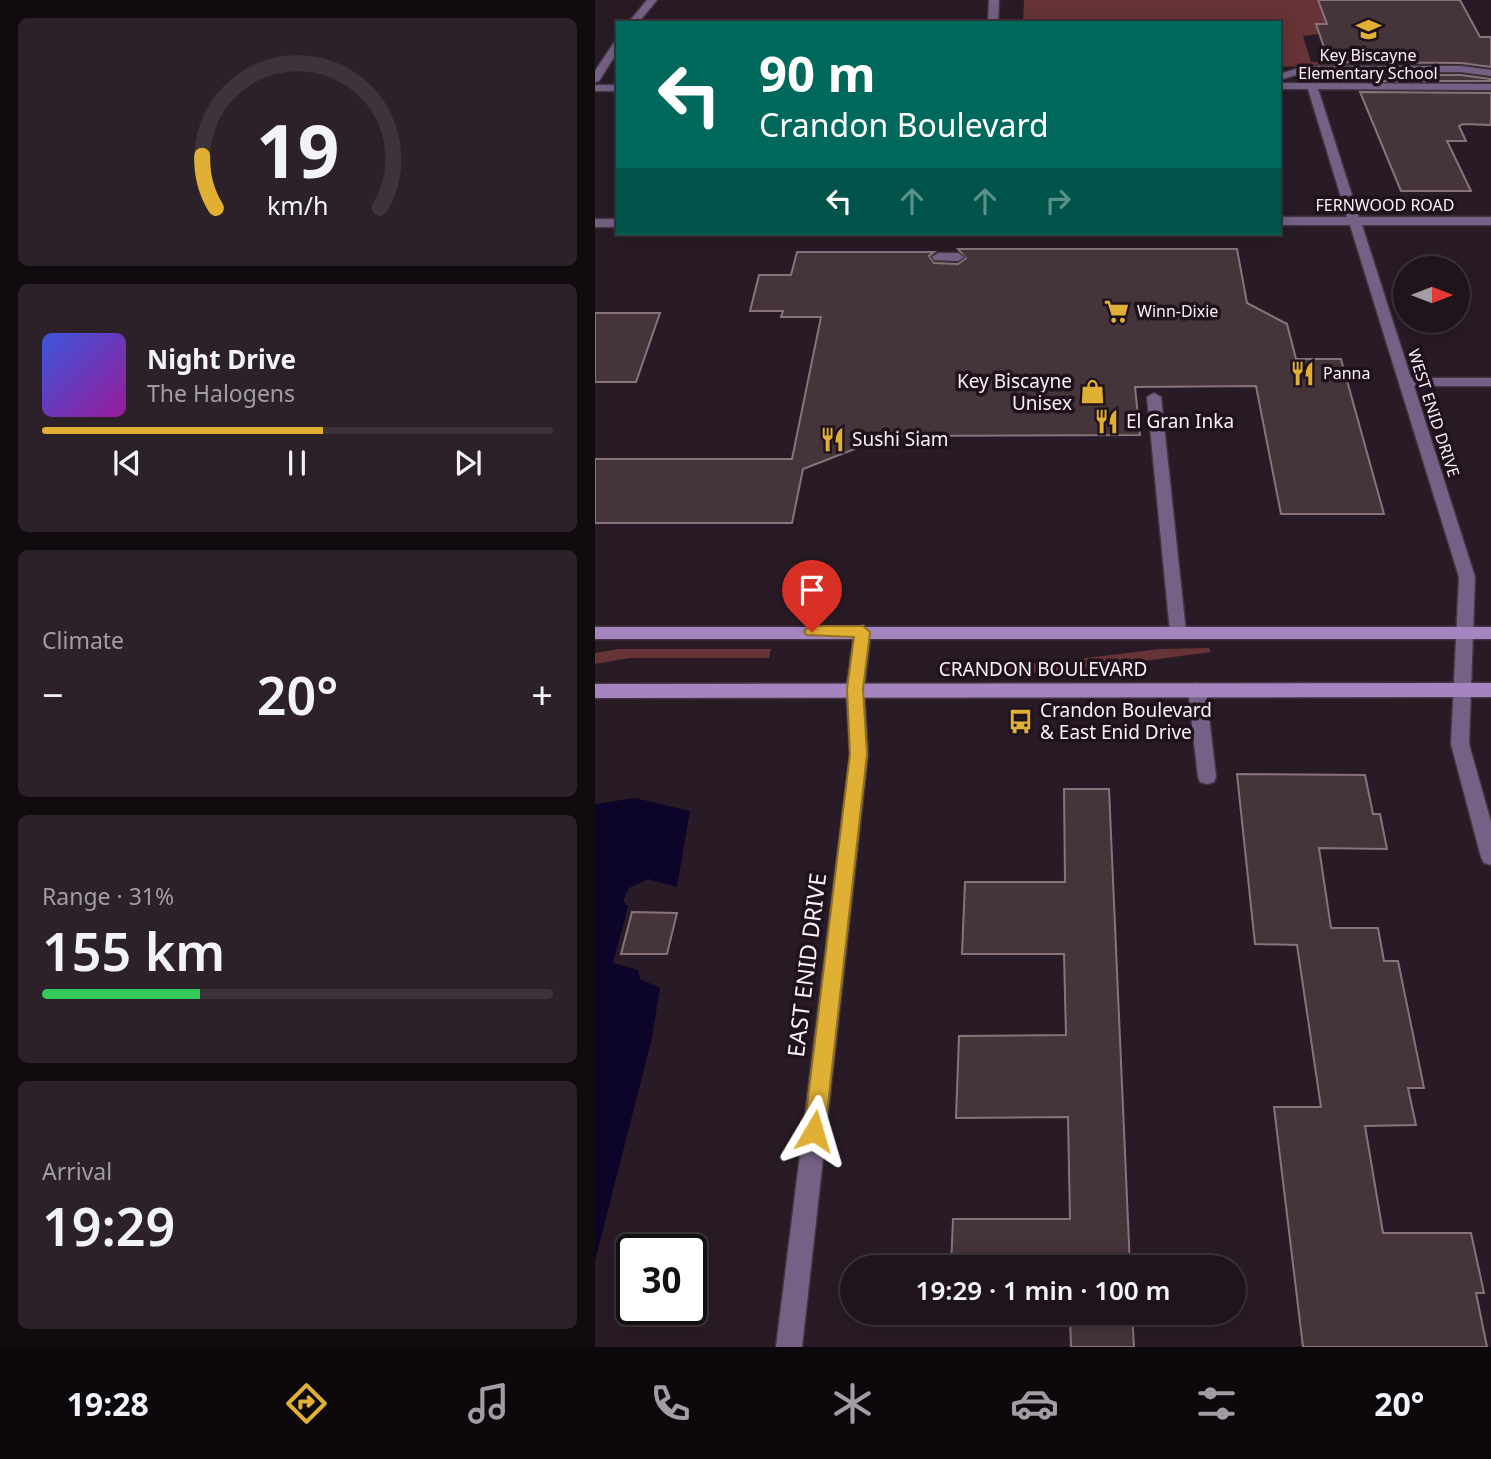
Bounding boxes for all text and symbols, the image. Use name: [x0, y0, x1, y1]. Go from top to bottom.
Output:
school or university icon: Key Biscayne Elementary School: [1354, 15, 1382, 43]
text: 90 m: [759, 40, 876, 106]
place label: Key Biscayne Elementary School: [1298, 44, 1438, 84]
icon: left: [644, 49, 735, 140]
text: 19: [256, 100, 339, 199]
text: Crandon Boulevard: [759, 103, 1049, 146]
icon: left: [820, 182, 858, 220]
icon: ahead: [893, 182, 931, 220]
icon: ahead: [966, 182, 1004, 220]
icon: right: [1039, 182, 1077, 220]
text: km/h: [267, 188, 328, 222]
street label: FERNWOOD ROAD: [1316, 194, 1454, 216]
north arrow: [1393, 256, 1470, 332]
map controls: [1393, 256, 1470, 333]
supermarket icon: Winn-Dixie: [1103, 297, 1131, 325]
place label: Winn-Dixie: [1137, 300, 1218, 322]
text: Night Drive: [147, 341, 296, 377]
street label: WEST ENID DRIVE: [1403, 346, 1465, 480]
restaurant icon: Panna: [1289, 359, 1317, 387]
place label: Panna: [1323, 362, 1370, 384]
place label: Key Biscayne Unisex: [957, 368, 1072, 416]
text: The Halogens: [147, 377, 295, 409]
shop icon: Key Biscayne Unisex: [1078, 378, 1106, 406]
restaurant icon: El Gran Inka: [1092, 407, 1120, 435]
place label: El Gran Inka: [1126, 408, 1234, 434]
restaurant icon: Sushi Siam: [818, 425, 846, 453]
place label: Sushi Siam: [852, 426, 949, 452]
icon: previous: [108, 444, 146, 482]
icon: pause: [278, 444, 316, 482]
icon: next: [449, 444, 487, 482]
pin: [782, 560, 842, 632]
icon: arrive: [793, 571, 831, 609]
text: Climate: [42, 624, 124, 656]
street label: CRANDON BOULEVARD: [939, 656, 1147, 682]
text: 20°: [257, 659, 338, 730]
text: −: [42, 668, 64, 720]
text: +: [531, 668, 553, 720]
place label: Crandon Boulevard & East Enid Drive: [1040, 697, 1212, 745]
bus stop icon: Crandon Boulevard & East Enid Drive: [1006, 707, 1034, 735]
street label: EAST ENID DRIVE: [779, 871, 833, 1059]
text: Range · 31%: [42, 880, 174, 912]
text: 155 km: [42, 915, 225, 986]
position arrow: [777, 1094, 851, 1168]
text: Arrival: [42, 1155, 112, 1187]
text: 19:29: [42, 1190, 175, 1261]
speed limit sign: 30: [616, 1234, 707, 1325]
text: 19:29 · 1 min · 100 m: [916, 1272, 1170, 1308]
icon: directions: [282, 1379, 331, 1428]
icon: music: [464, 1379, 513, 1428]
icon: phone: [646, 1379, 695, 1428]
icon: climate: [828, 1379, 877, 1428]
icon: car: [1010, 1379, 1059, 1428]
icon: filters: [1192, 1379, 1241, 1428]
text: 19:28: [67, 1382, 149, 1425]
text: 20°: [1374, 1382, 1424, 1425]

